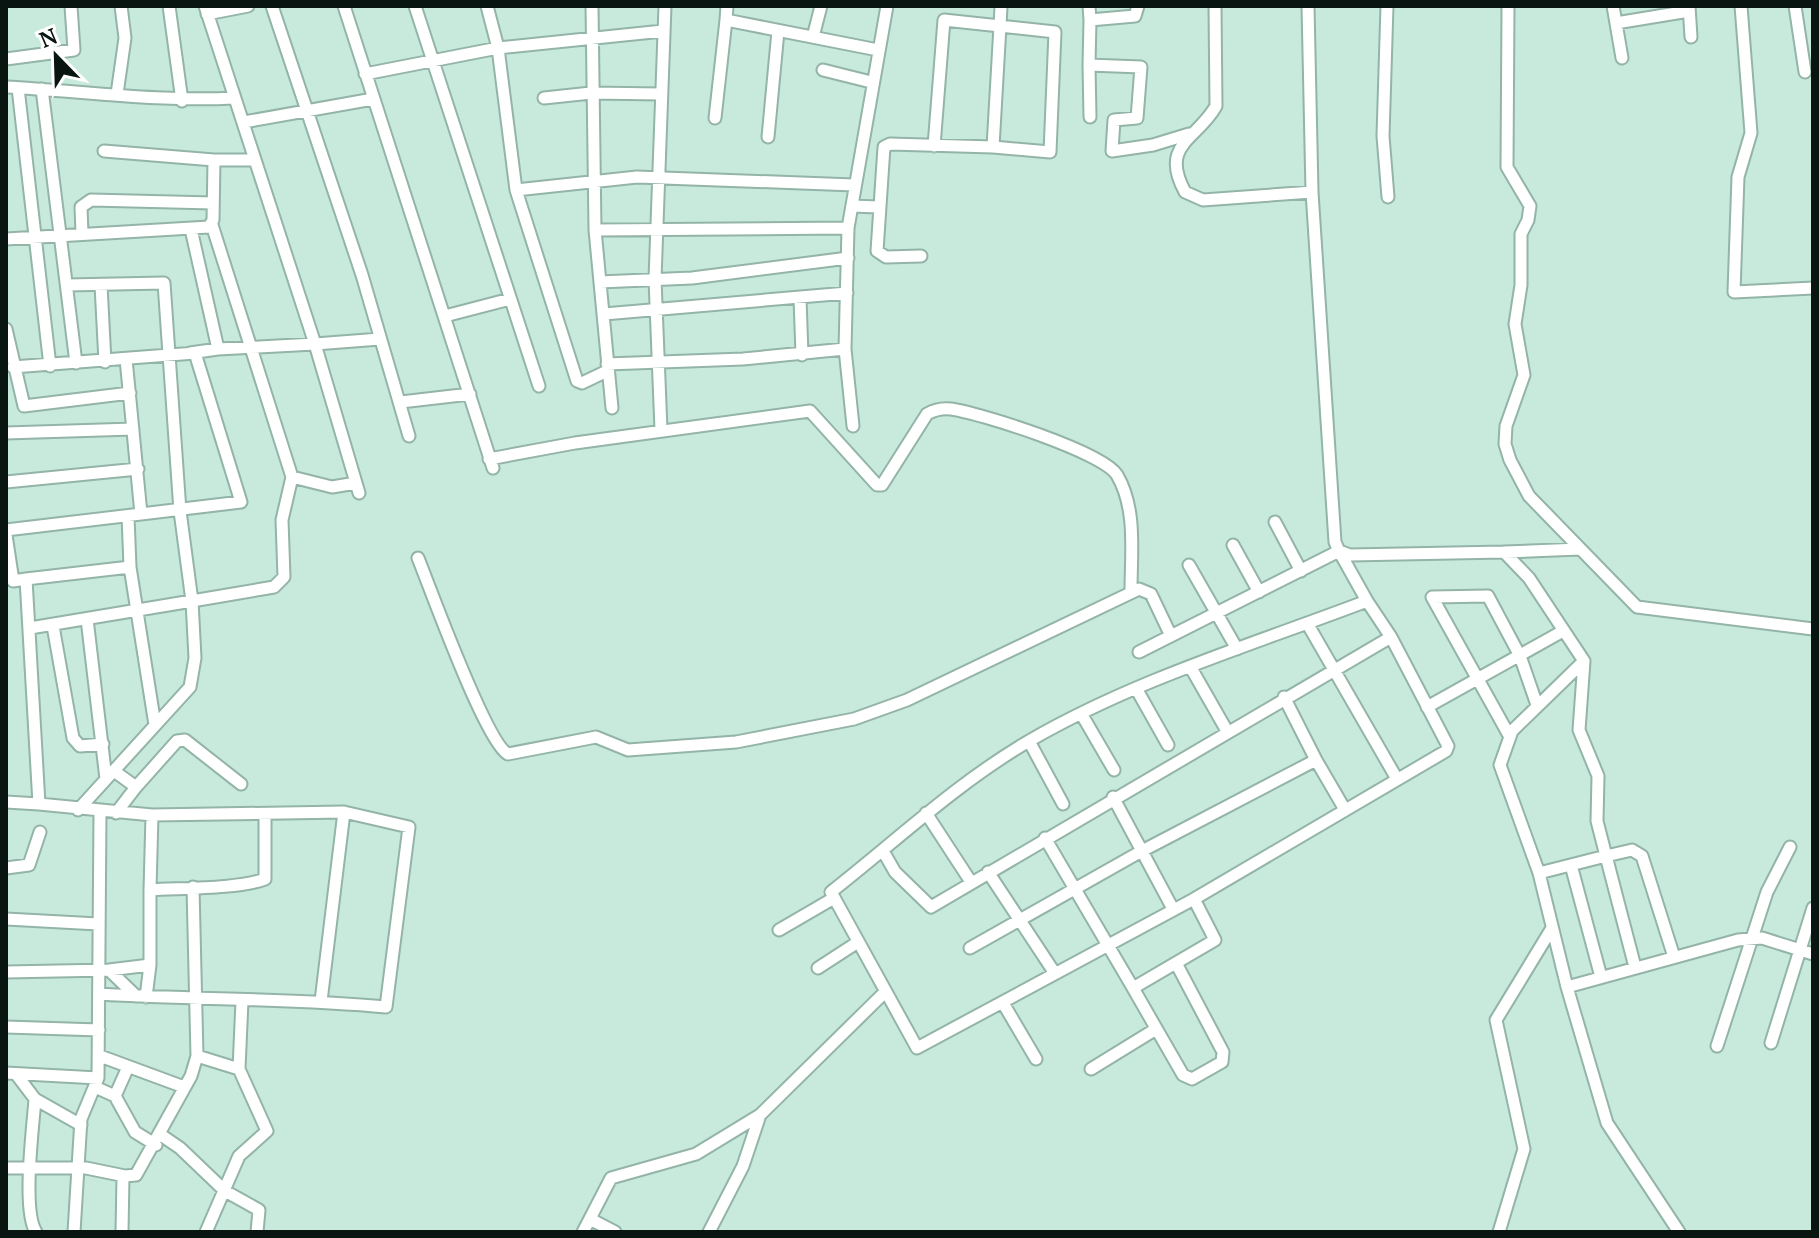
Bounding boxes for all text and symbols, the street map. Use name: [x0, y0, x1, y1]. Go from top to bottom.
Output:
north arrow: [16, 16, 96, 96]
text: N: [35, 20, 62, 54]

